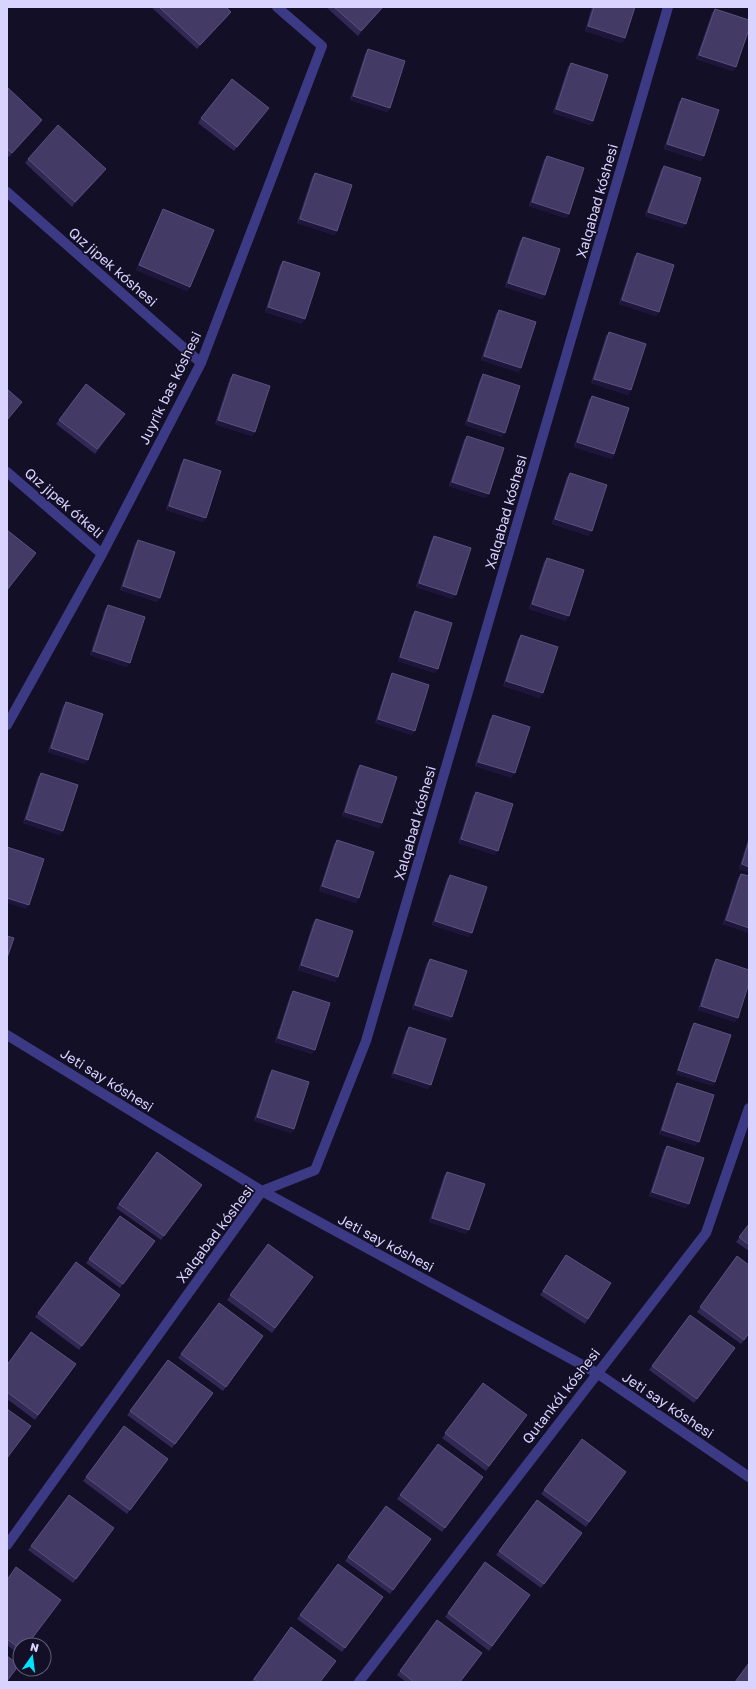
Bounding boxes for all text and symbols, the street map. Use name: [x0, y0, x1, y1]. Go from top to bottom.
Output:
street label: Xalqabad kóshesi: [572, 142, 621, 260]
street label: Qız jipek kóshesi: [66, 224, 161, 310]
street label: Juyrik bas kóshesi: [135, 329, 204, 447]
street label: Xalqabad kóshesi: [481, 453, 530, 571]
street label: Qız jipek ótkeli: [22, 464, 107, 541]
street label: Xalqabad kóshesi: [390, 764, 439, 882]
street label: Jeti say kóshesi: [58, 1044, 157, 1115]
street label: Xalqabad kóshesi: [172, 1182, 257, 1286]
street label: Jeti say kóshesi: [335, 1210, 437, 1275]
street label: Qutankól kóshesi: [518, 1345, 603, 1447]
street label: Jeti say kóshesi: [619, 1368, 717, 1441]
north arrow: [12, 1637, 52, 1677]
text: N: [29, 1639, 40, 1654]

